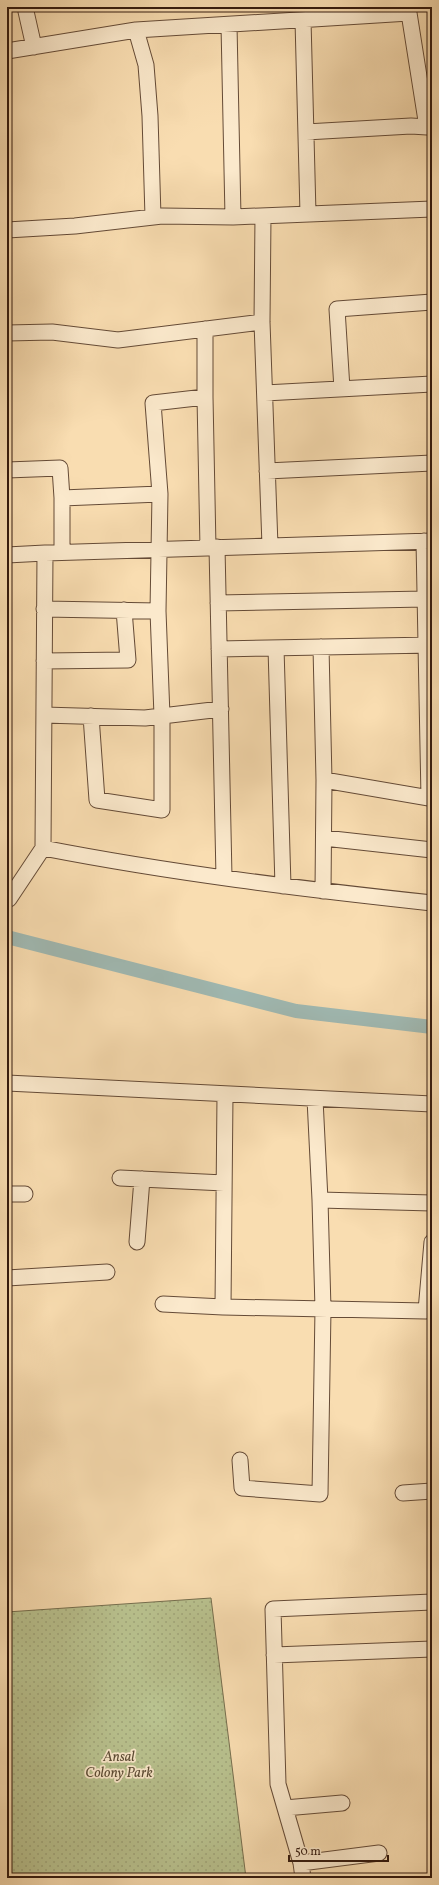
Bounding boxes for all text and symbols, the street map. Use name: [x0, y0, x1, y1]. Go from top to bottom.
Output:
park label: Ansal Colony Park: [85, 1748, 153, 1783]
scale bar: [289, 1837, 388, 1863]
text: 50 m: [295, 1844, 321, 1860]

